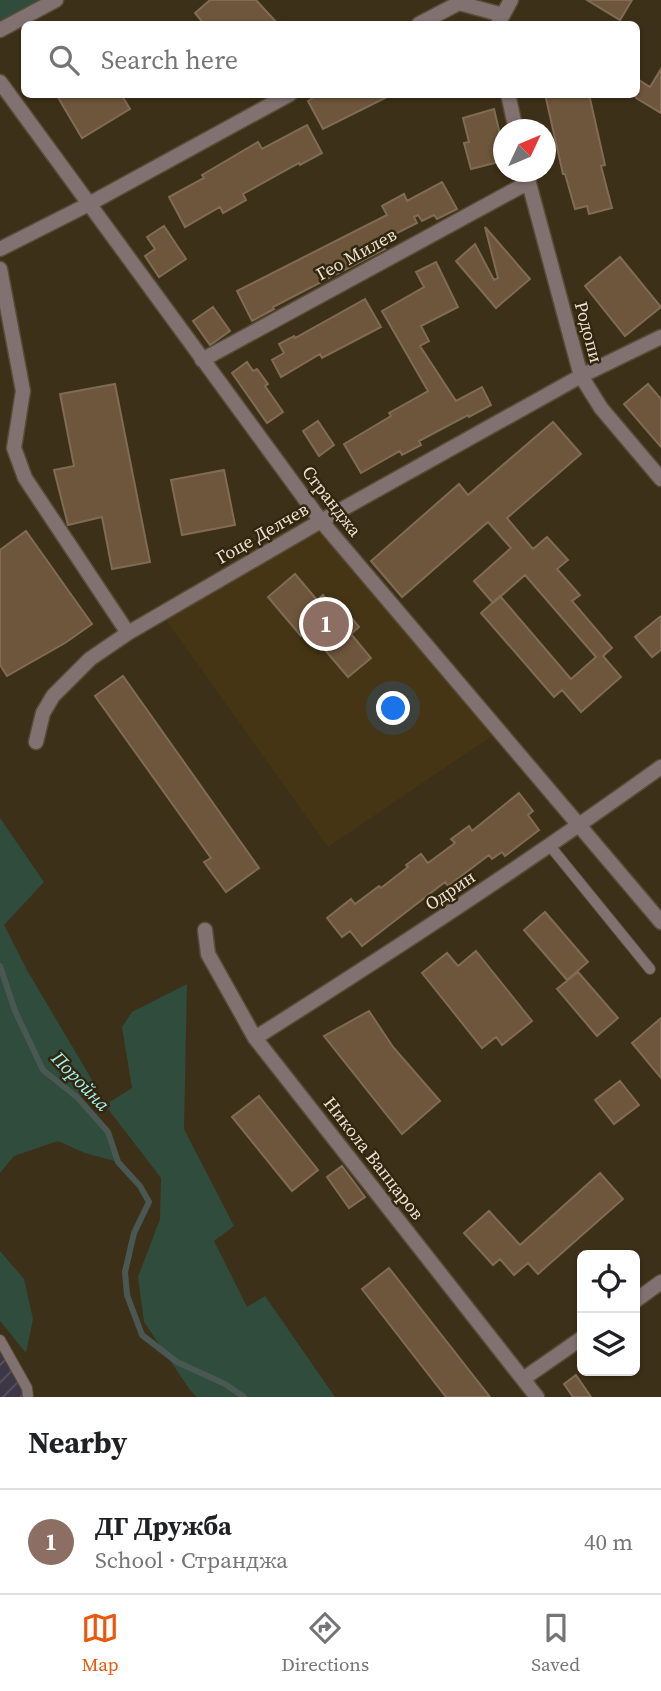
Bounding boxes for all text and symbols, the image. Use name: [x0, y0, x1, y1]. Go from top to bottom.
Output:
search box: [21, 21, 640, 98]
icon: search: [45, 41, 83, 79]
text: Search here: [101, 42, 238, 78]
north arrow: [493, 119, 556, 182]
street label: Гео Милев: [311, 222, 401, 286]
street label: Родопи: [569, 298, 609, 366]
street label: Странджа: [296, 460, 368, 542]
street label: Гоце Делчев: [211, 496, 313, 570]
pin: 1: [303, 598, 349, 650]
your location: [376, 691, 410, 725]
street label: Одрин: [420, 864, 480, 916]
water label: Поройна: [45, 1045, 116, 1117]
street label: Никола Вапцаров: [318, 1091, 430, 1225]
map controls: [577, 1250, 640, 1376]
button: locate: [577, 1250, 640, 1313]
button: layers: [577, 1313, 640, 1376]
text: Nearby: [28, 1422, 127, 1463]
text: ДГ Дружба: [95, 1508, 232, 1544]
text: 1: [45, 1526, 57, 1558]
text: 40 m: [584, 1526, 633, 1558]
text: School · Странджа: [95, 1544, 288, 1576]
tab: Map: [81, 1609, 119, 1677]
tab: Directions: [281, 1609, 369, 1677]
tab: Saved: [531, 1609, 580, 1677]

